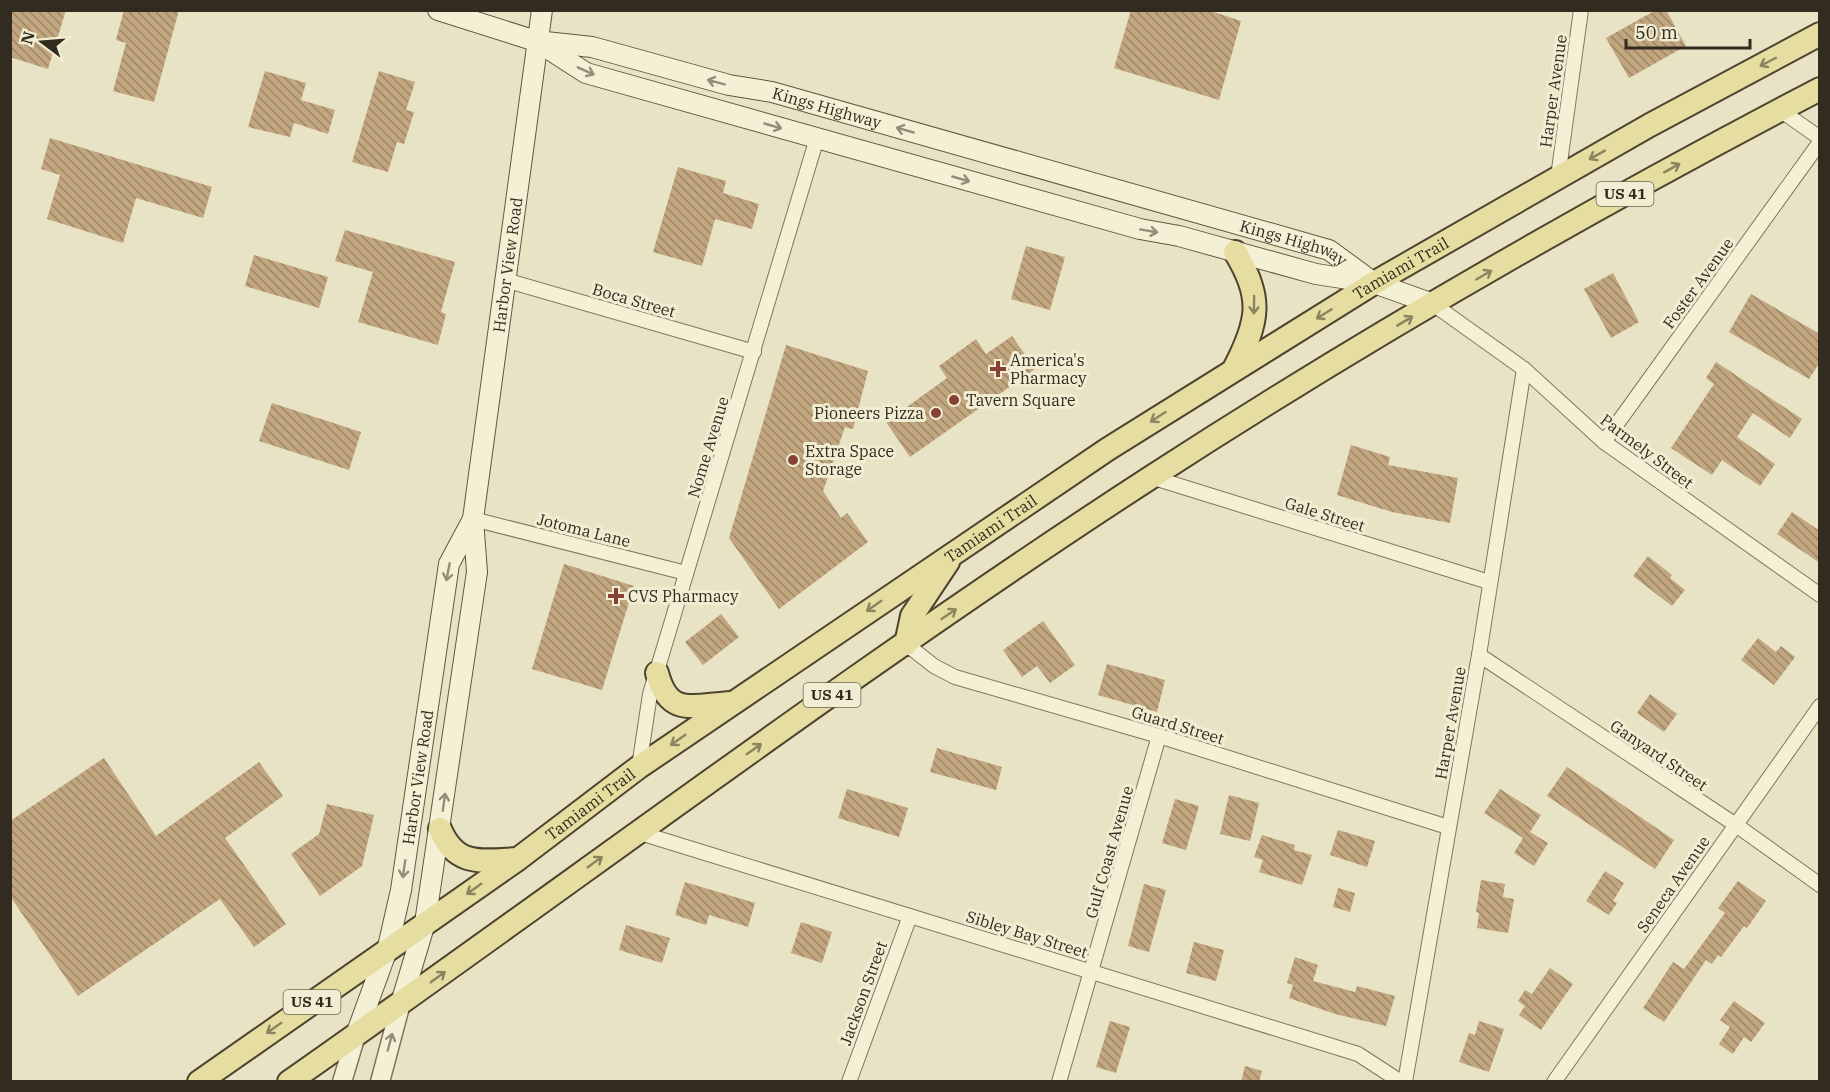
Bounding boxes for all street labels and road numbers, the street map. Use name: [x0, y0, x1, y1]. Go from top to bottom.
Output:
street label: Harper Avenue: [1535, 33, 1571, 149]
street label: Kings Highway: [770, 83, 884, 133]
road number: US 41: [1596, 182, 1654, 206]
street label: Harbor View Road: [488, 196, 527, 334]
street label: Kings Highway: [1238, 215, 1352, 270]
street label: Tamiami Trail: [1349, 232, 1452, 304]
street label: Foster Avenue: [1658, 234, 1738, 332]
street label: Boca Street: [590, 279, 678, 321]
street label: Nome Avenue: [683, 394, 733, 500]
street label: Parmely Street: [1596, 409, 1698, 493]
street label: Tamiami Trail: [940, 490, 1041, 567]
street label: Gale Street: [1283, 492, 1368, 536]
street label: Jotoma Lane: [535, 509, 633, 551]
street label: Harper Avenue: [1430, 665, 1470, 781]
road number: US 41: [804, 683, 860, 707]
street label: Guard Street: [1129, 701, 1227, 749]
street label: Harbor View Road: [398, 708, 437, 846]
street label: Ganyard Street: [1607, 715, 1712, 795]
street label: Tamiami Trail: [541, 763, 639, 845]
street label: Gulf Coast Avenue: [1081, 783, 1137, 921]
street label: Seneca Avenue: [1632, 832, 1714, 936]
street label: Sibley Bay Street: [964, 906, 1091, 962]
street label: Jackson Street: [835, 938, 891, 1048]
road number: US 41: [284, 990, 340, 1014]

